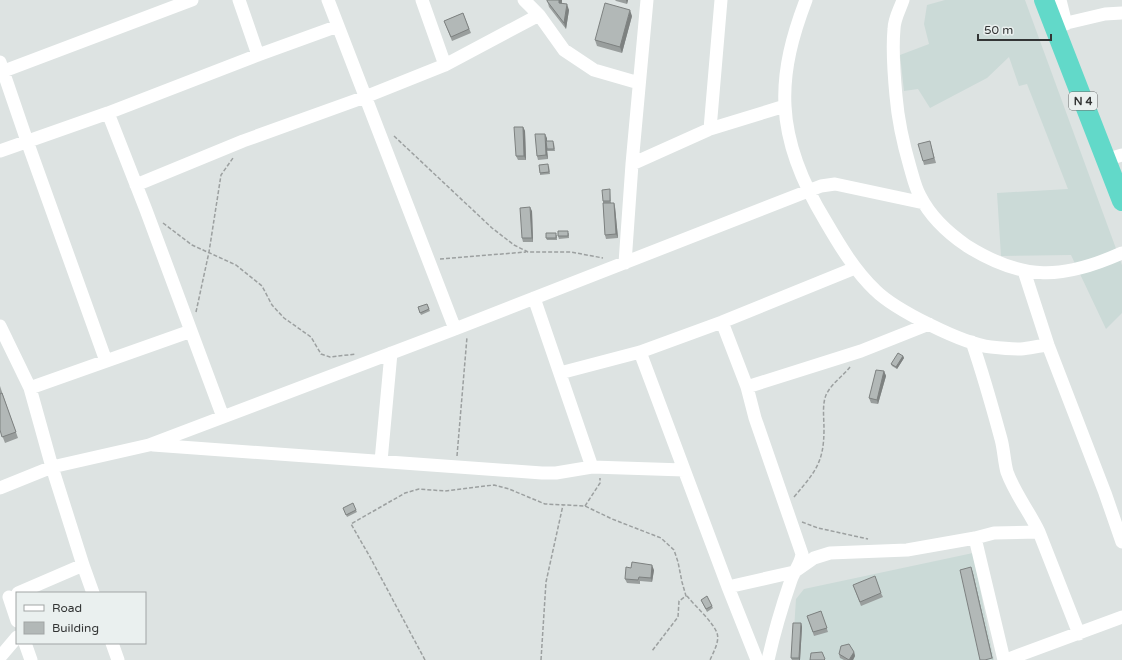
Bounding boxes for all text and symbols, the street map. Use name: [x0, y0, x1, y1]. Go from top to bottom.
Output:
scale bar: [978, 16, 1051, 42]
text: 50 m: [984, 23, 1013, 37]
road number: N 4: [1069, 92, 1097, 110]
legend: [16, 592, 146, 644]
text: Road: [52, 601, 82, 615]
text: Building: [52, 621, 99, 635]

